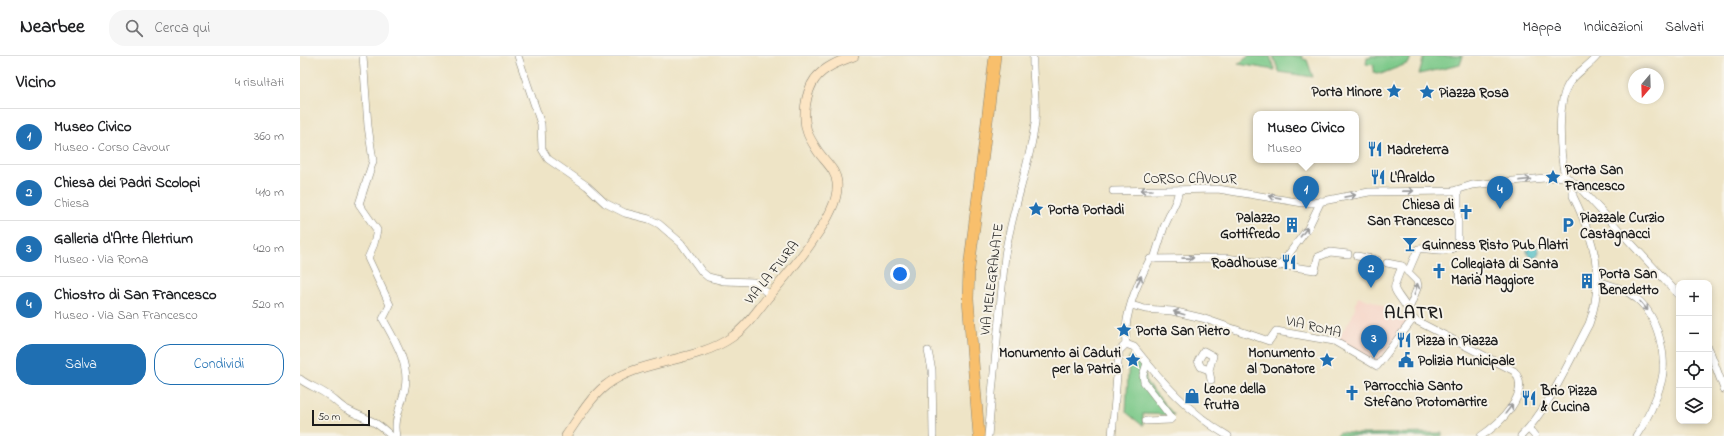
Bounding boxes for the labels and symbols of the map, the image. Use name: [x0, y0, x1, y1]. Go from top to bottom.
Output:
north arrow: [1628, 68, 1664, 104]
place label: Porta Minore: [1312, 82, 1383, 103]
place icon: Porta Minore: [1385, 82, 1403, 100]
place icon: Piazza Rosa: [1418, 83, 1436, 101]
place label: Piazza Rosa: [1439, 83, 1509, 104]
restaurant icon: Madreterra: [1366, 140, 1384, 158]
place label: Madreterra: [1387, 140, 1449, 161]
place label: Porta San Francesco: [1564, 160, 1625, 197]
restaurant icon: L'Araldo: [1369, 168, 1387, 186]
place label: L'Araldo: [1390, 168, 1435, 189]
place icon: Porta San Francesco: [1544, 168, 1562, 186]
street label: CORSO CAVOUR: [1143, 169, 1237, 190]
pin: 1: [1293, 176, 1319, 209]
pin: 4: [1487, 176, 1513, 209]
one-way arrow: [1518, 177, 1531, 184]
one-way arrow: [1140, 186, 1153, 194]
one-way arrow: [1401, 187, 1414, 195]
one-way arrow: [1343, 192, 1356, 200]
one-way arrow: [1269, 193, 1282, 201]
place label: Chiesa di San Francesco: [1367, 195, 1454, 232]
place icon: Porta Portadi: [1027, 200, 1045, 218]
place label: Porta Portadi: [1048, 200, 1125, 221]
church icon: Chiesa di San Francesco: [1457, 203, 1475, 221]
place label: Palazzo Gottifredo: [1220, 208, 1280, 245]
place label: Piazzale Curzio Castagnacci: [1580, 208, 1664, 247]
building icon: Palazzo Gottifredo: [1283, 216, 1301, 234]
parking icon: Piazzale Curzio Castagnacci: [1559, 216, 1577, 234]
street label: VIA MELEGRANATE: [975, 222, 1010, 337]
one-way arrow: [1300, 227, 1309, 238]
bar icon: Guinness Risto Pub Alatri: [1401, 235, 1419, 253]
place label: Guinness Risto Pub Alatri: [1422, 235, 1569, 256]
street label: VIA LA FIURA: [739, 236, 805, 310]
place label: Roadhouse: [1210, 253, 1278, 274]
restaurant icon: Roadhouse: [1280, 253, 1298, 271]
one-way arrow: [1181, 254, 1194, 262]
place label: Collegiata di Santa Maria Maggiore: [1451, 254, 1559, 293]
pin: 2: [1358, 255, 1384, 288]
church icon: Collegiata di Santa Maria Maggiore: [1430, 262, 1448, 280]
your location: [890, 264, 910, 284]
place label: Porta San Benedetto: [1598, 264, 1659, 301]
building icon: Porta San Benedetto: [1578, 272, 1596, 290]
one-way arrow: [1136, 276, 1144, 288]
one-way arrow: [1413, 283, 1420, 296]
district label: ALATRI: [1384, 301, 1444, 327]
one-way arrow: [1639, 301, 1649, 311]
one-way arrow: [1173, 309, 1186, 316]
street label: VIA ROMA: [1283, 311, 1343, 344]
place icon: Porta San Pietro: [1115, 321, 1133, 339]
place label: Porta San Pietro: [1136, 321, 1230, 342]
pin: 3: [1361, 325, 1387, 358]
restaurant icon: Pizza in Piazza: [1395, 331, 1413, 349]
place label: Pizza in Piazza: [1416, 331, 1499, 352]
place label: Monumento ai Caduti per la Patria: [999, 343, 1121, 380]
place label: Monumento al Donatore: [1247, 343, 1316, 380]
place icon: Monumento ai Caduti per la Patria: [1124, 351, 1142, 369]
place icon: Monumento al Donatore: [1318, 351, 1336, 369]
public building icon: Polizia Municipale: [1397, 351, 1415, 369]
place label: Polizia Municipale: [1418, 351, 1516, 372]
place label: Parrocchia Santo Stefano Protomartire: [1364, 376, 1488, 413]
place label: Leone della frutta: [1203, 379, 1266, 416]
place label: Brio Pizza & Cucina: [1540, 381, 1598, 418]
church icon: Parrocchia Santo Stefano Protomartire: [1343, 384, 1361, 402]
shop icon: Leone della frutta: [1183, 387, 1201, 405]
restaurant icon: Brio Pizza & Cucina: [1520, 389, 1538, 407]
one-way arrow: [1505, 404, 1513, 415]
scale bar: [312, 408, 370, 427]

